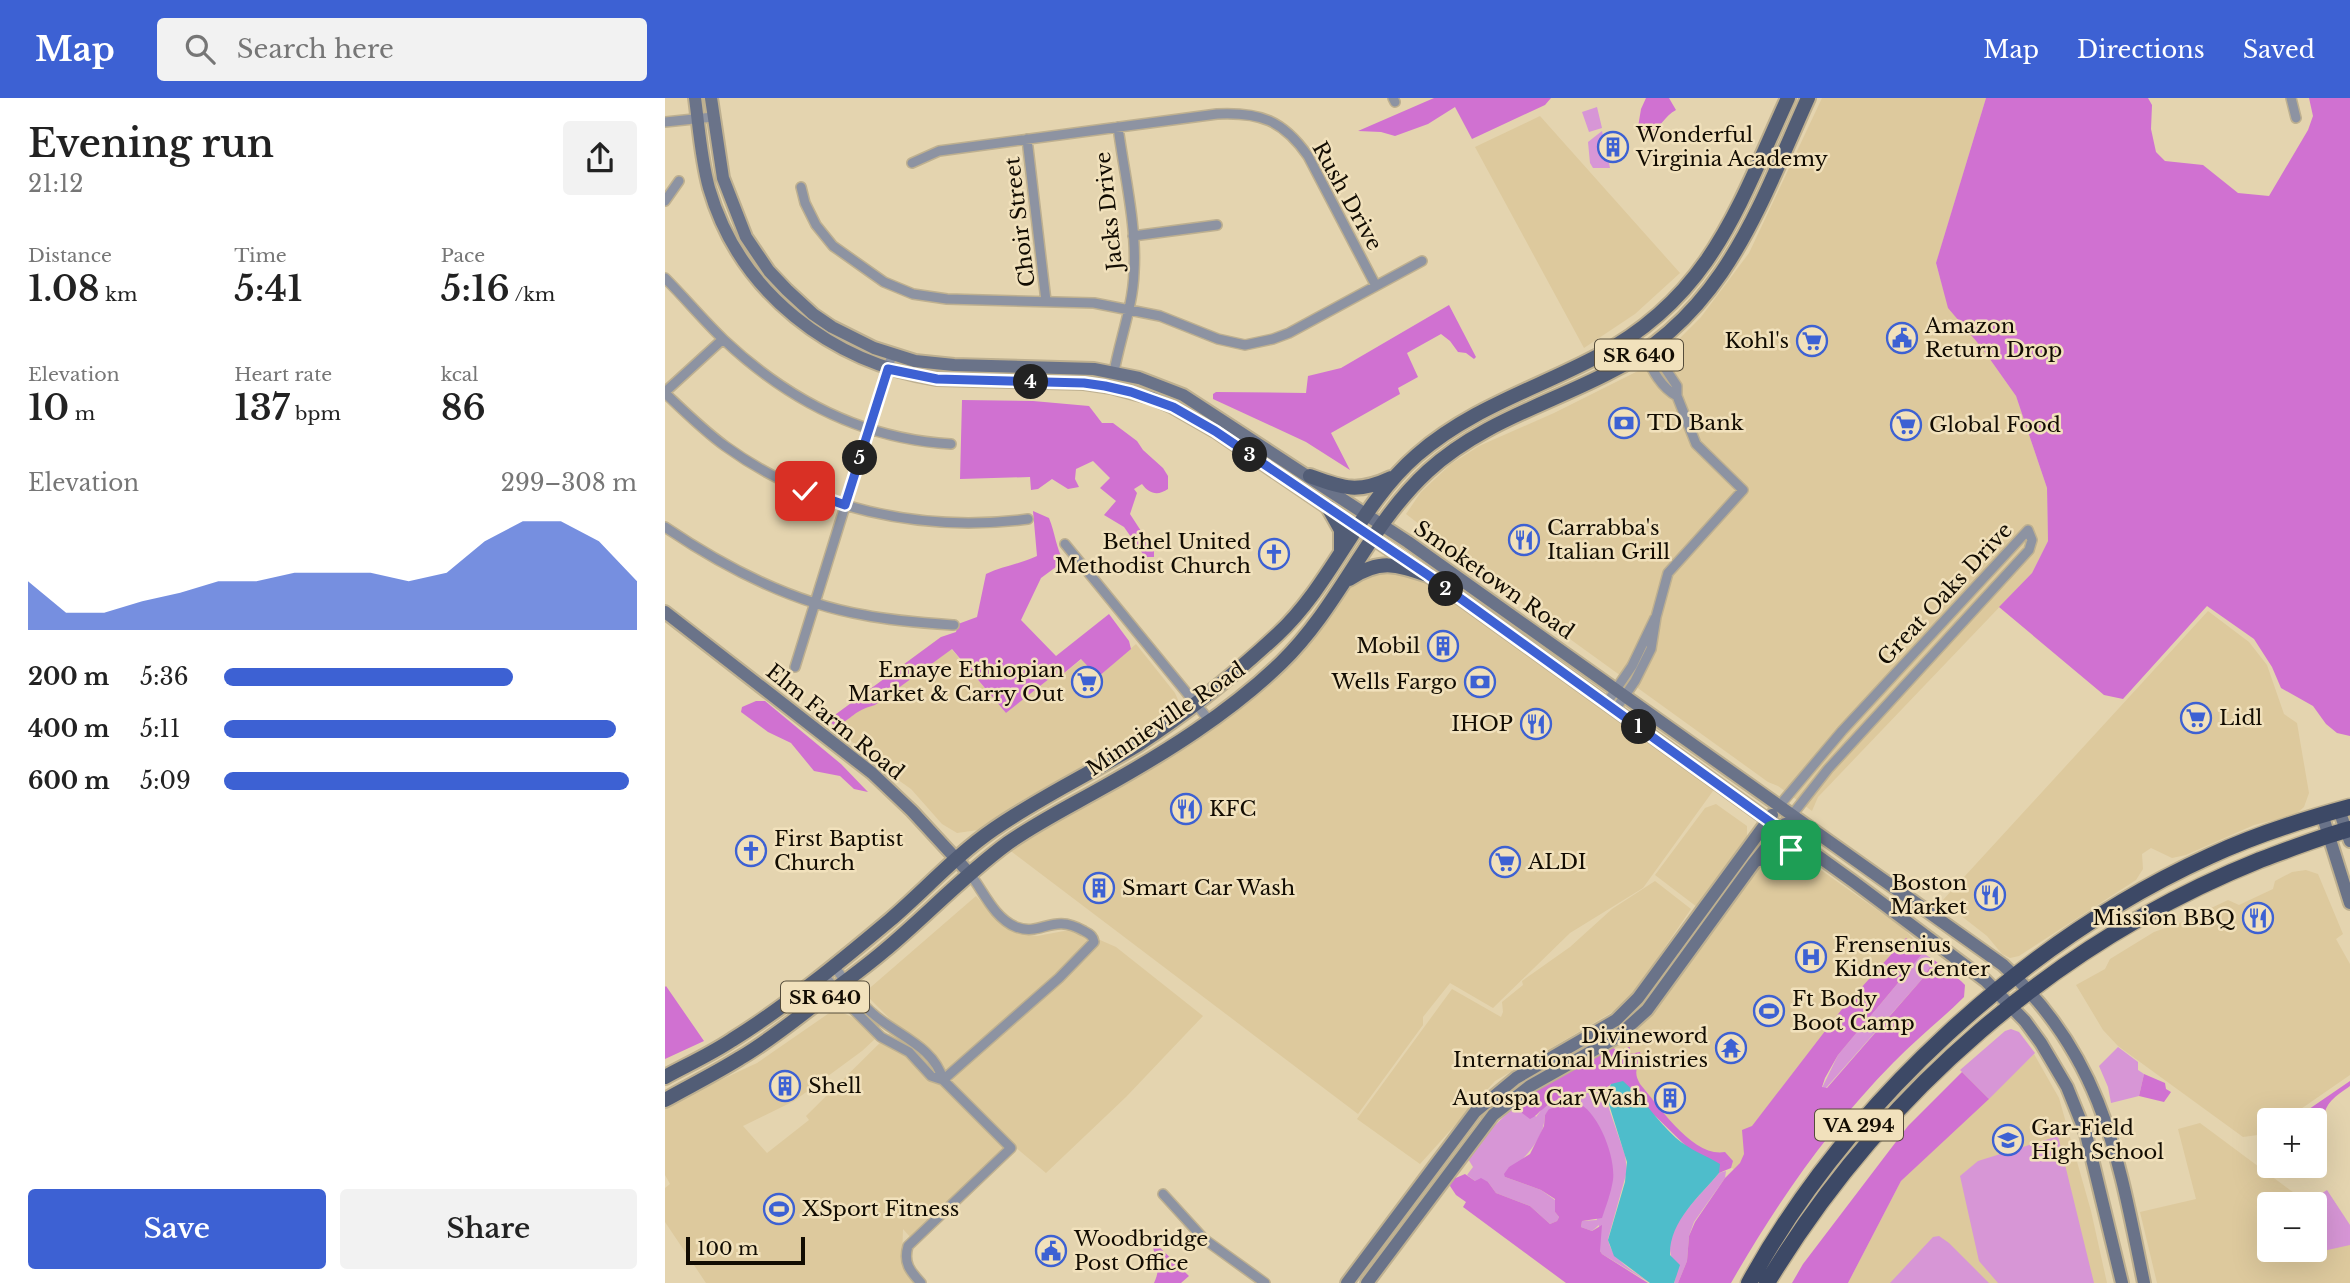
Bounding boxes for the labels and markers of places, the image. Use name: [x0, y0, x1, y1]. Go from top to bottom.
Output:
place label: Wonderful Virginia Academy: [1635, 122, 1829, 172]
building icon: Wonderful Virginia Academy: [1596, 130, 1630, 164]
place label: Amazon Return Drop: [1924, 313, 2062, 363]
public building icon: Amazon Return Drop: [1885, 321, 1919, 355]
supermarket icon: Kohl's: [1795, 324, 1829, 358]
place label: Kohl's: [1724, 328, 1789, 354]
pin: 4: [1013, 364, 1049, 400]
bank icon: TD Bank: [1607, 406, 1641, 440]
supermarket icon: Global Food: [1889, 408, 1923, 442]
place label: TD Bank: [1647, 410, 1744, 436]
place label: Global Food: [1929, 412, 2061, 438]
pin: 3: [1233, 438, 1267, 472]
pin: 5: [843, 440, 877, 476]
pin: [775, 461, 835, 521]
place label: Carrabba's Italian Grill: [1547, 515, 1670, 565]
restaurant icon: Carrabba's Italian Grill: [1507, 523, 1541, 557]
place label: Bethel United Methodist Church: [1055, 529, 1251, 579]
church icon: Bethel United Methodist Church: [1257, 537, 1291, 571]
pin: 2: [1429, 572, 1463, 606]
building icon: Mobil: [1426, 629, 1460, 663]
place label: Mobil: [1356, 633, 1420, 659]
place label: Emaye Ethiopian Market & Carry Out: [848, 657, 1064, 707]
supermarket icon: Emaye Ethiopian Market & Carry Out: [1070, 665, 1104, 699]
bank icon: Wells Fargo: [1463, 665, 1497, 699]
place label: Wells Fargo: [1331, 669, 1457, 695]
supermarket icon: Lidl: [2179, 701, 2213, 735]
place label: Lidl: [2219, 705, 2263, 731]
restaurant icon: IHOP: [1519, 707, 1553, 741]
pin: 1: [1621, 710, 1657, 744]
place label: IHOP: [1451, 711, 1513, 737]
restaurant icon: KFC: [1169, 792, 1203, 826]
place label: KFC: [1209, 796, 1256, 822]
pin: [1761, 820, 1821, 880]
place label: First Baptist Church: [774, 826, 903, 876]
church icon: First Baptist Church: [734, 834, 768, 868]
supermarket icon: ALDI: [1488, 845, 1522, 879]
place label: ALDI: [1527, 849, 1587, 875]
place label: Boston Market: [1890, 870, 1967, 920]
building icon: Smart Car Wash: [1082, 871, 1116, 905]
place label: Smart Car Wash: [1122, 875, 1295, 901]
restaurant icon: Boston Market: [1973, 878, 2007, 912]
restaurant icon: Mission BBQ: [2241, 901, 2275, 935]
place label: Mission BBQ: [2092, 905, 2235, 931]
place label: Frensenius Kidney Center: [1834, 932, 1990, 982]
hospital icon: Frensenius Kidney Center: [1794, 940, 1828, 974]
place label: Ft Body Boot Camp: [1792, 986, 1915, 1036]
sports icon: Ft Body Boot Camp: [1752, 994, 1786, 1028]
place label: Divineword International Ministries: [1453, 1023, 1708, 1073]
temple icon: Divineword International Ministries: [1714, 1031, 1748, 1065]
building icon: Shell: [768, 1069, 802, 1103]
place label: Shell: [808, 1073, 862, 1099]
building icon: Autospa Car Wash: [1653, 1081, 1687, 1115]
place label: Autospa Car Wash: [1451, 1085, 1647, 1111]
place label: Gar-Field High School: [2031, 1115, 2164, 1165]
school or university icon: Gar-Field High School: [1991, 1123, 2025, 1157]
sports icon: XSport Fitness: [762, 1192, 796, 1226]
place label: XSport Fitness: [802, 1196, 959, 1222]
place label: Woodbridge Post Office: [1073, 1226, 1208, 1276]
public building icon: Woodbridge Post Office: [1034, 1234, 1068, 1268]

